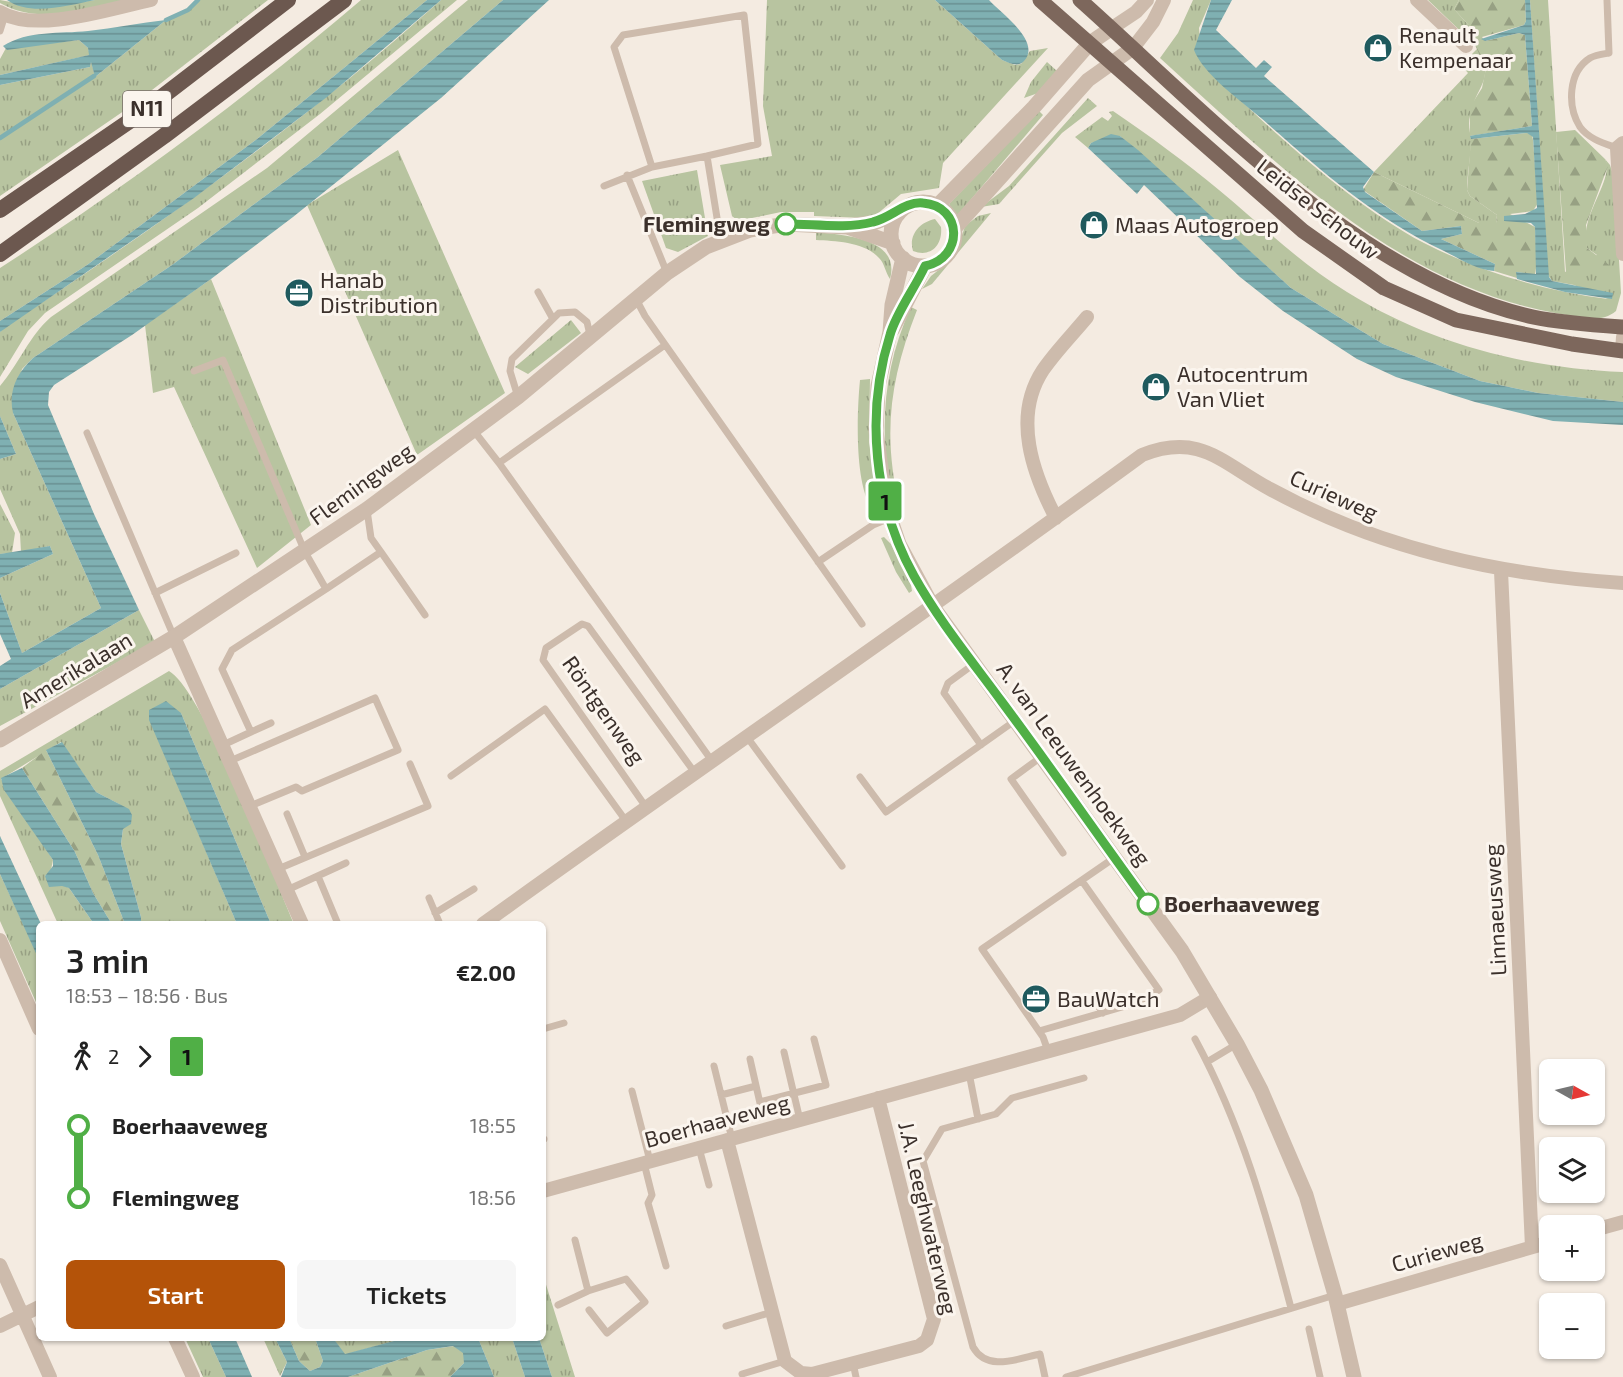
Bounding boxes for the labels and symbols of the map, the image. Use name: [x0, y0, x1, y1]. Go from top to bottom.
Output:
place label: Renault Kempenaar: [1399, 21, 1513, 72]
shop icon: Renault Kempenaar: [1362, 32, 1394, 64]
road number: N11: [123, 91, 171, 127]
street label: Leidse Schouw: [1252, 152, 1385, 264]
shop icon: Maas Autogroep: [1078, 209, 1110, 241]
place label: Flemingweg: [643, 210, 770, 236]
place label: Maas Autogroep: [1115, 211, 1279, 237]
marker: Flemingweg: [775, 213, 797, 235]
place label: Hanab Distribution: [320, 266, 438, 317]
office icon: Hanab Distribution: [283, 277, 315, 309]
place label: Autocentrum Van Vliet: [1177, 360, 1308, 411]
shop icon: Autocentrum Van Vliet: [1140, 371, 1172, 403]
street label: Flemingweg: [303, 437, 417, 530]
street label: Curieweg: [1286, 463, 1382, 525]
line badge: 1: [866, 482, 904, 520]
street label: Amerikalaan: [15, 626, 136, 713]
street label: Röntgenweg: [558, 650, 652, 769]
street label: A. van Leeuwenhoekweg: [992, 657, 1157, 870]
street label: Linnaeusweg: [1478, 843, 1510, 977]
place label: Boerhaaveweg: [1164, 890, 1320, 916]
marker: Boerhaaveweg: [1137, 893, 1159, 915]
office icon: BauWatch: [1020, 983, 1052, 1015]
place label: BauWatch: [1057, 985, 1160, 1011]
north arrow: [1539, 1059, 1605, 1125]
street label: Boerhaaveweg: [641, 1088, 792, 1152]
street label: J.A. Leeghwaterweg: [894, 1119, 964, 1317]
street label: Curieweg: [1388, 1226, 1485, 1276]

